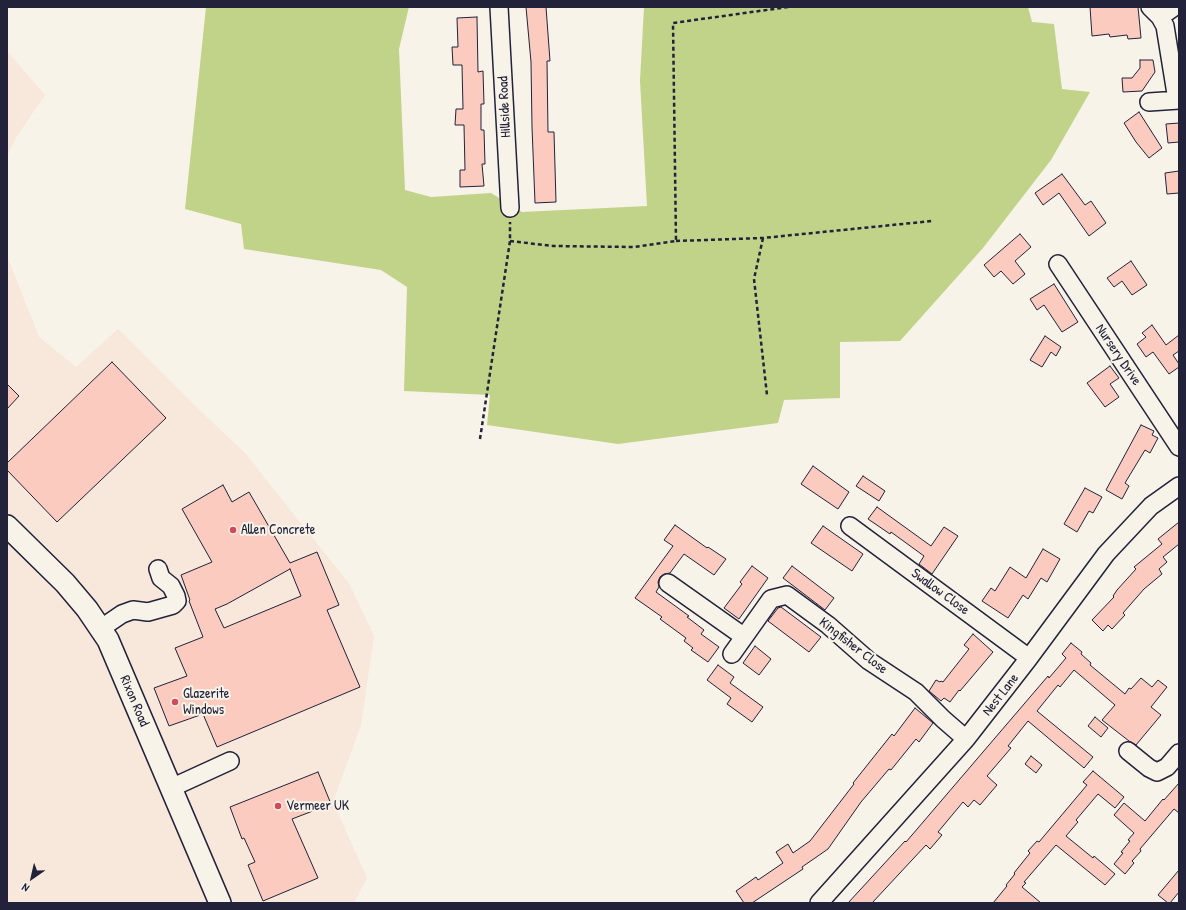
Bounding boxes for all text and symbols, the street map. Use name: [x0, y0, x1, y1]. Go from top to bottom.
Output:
street label: Hillside Road: [495, 76, 515, 138]
street label: Nursery Drive: [1091, 321, 1145, 389]
place label: Allen Concrete: [241, 522, 315, 538]
marker: Allen Concrete: [228, 525, 238, 535]
street label: Swallow Close: [908, 565, 972, 619]
street label: Kingfisher Close: [815, 614, 891, 678]
street label: Nest Lane: [979, 671, 1023, 719]
street label: Rixon Road: [116, 673, 152, 729]
place label: Glazerite Windows: [183, 686, 229, 718]
marker: Glazerite Windows: [170, 697, 180, 707]
place label: Vermeer UK: [286, 798, 349, 814]
marker: Vermeer UK: [273, 801, 283, 811]
north arrow: [12, 858, 52, 898]
text: N: [19, 881, 32, 895]

